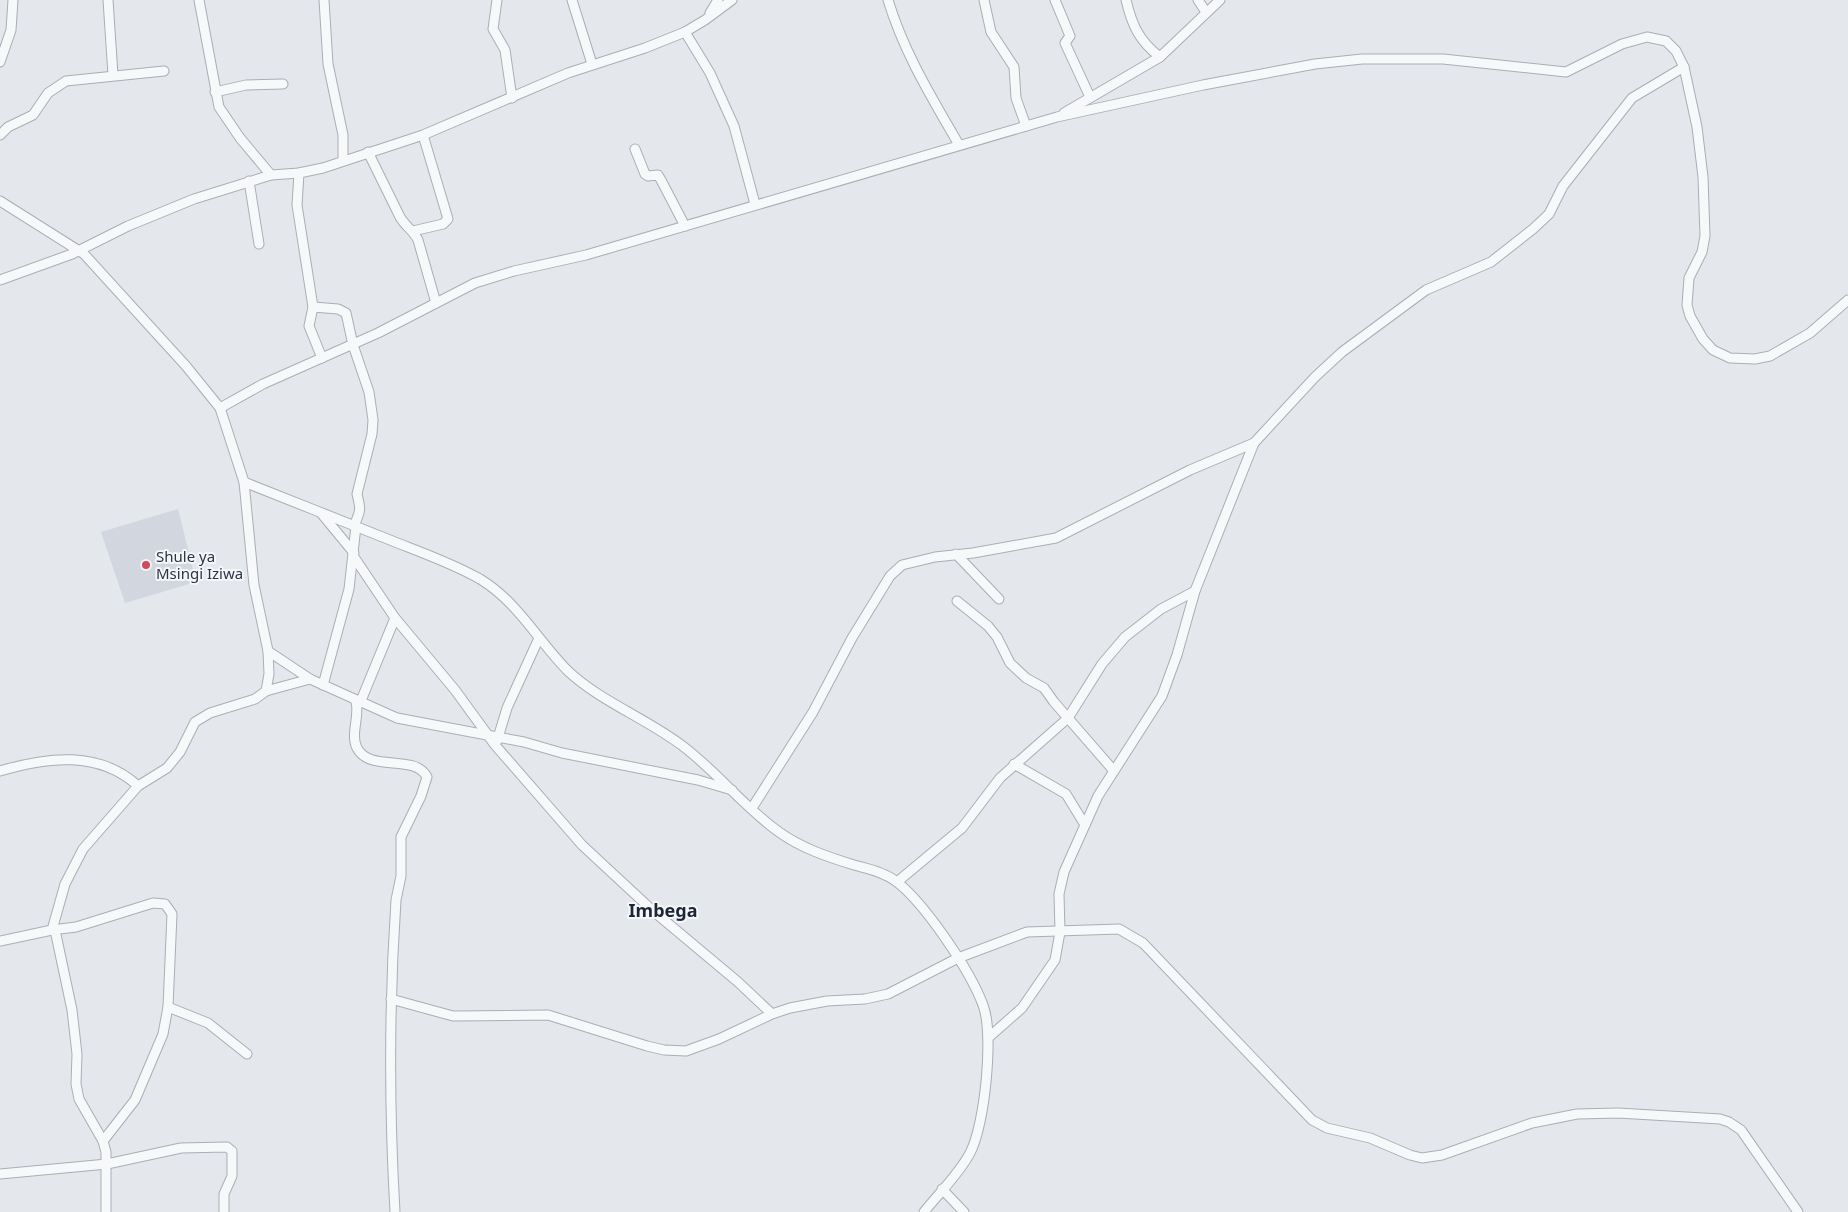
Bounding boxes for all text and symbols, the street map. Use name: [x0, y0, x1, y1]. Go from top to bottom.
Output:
place label: Shule ya Msingi Iziwa: [156, 546, 243, 583]
marker: Shule ya Msingi Iziwa: [140, 559, 152, 571]
district label: Imbega: [629, 898, 697, 922]

